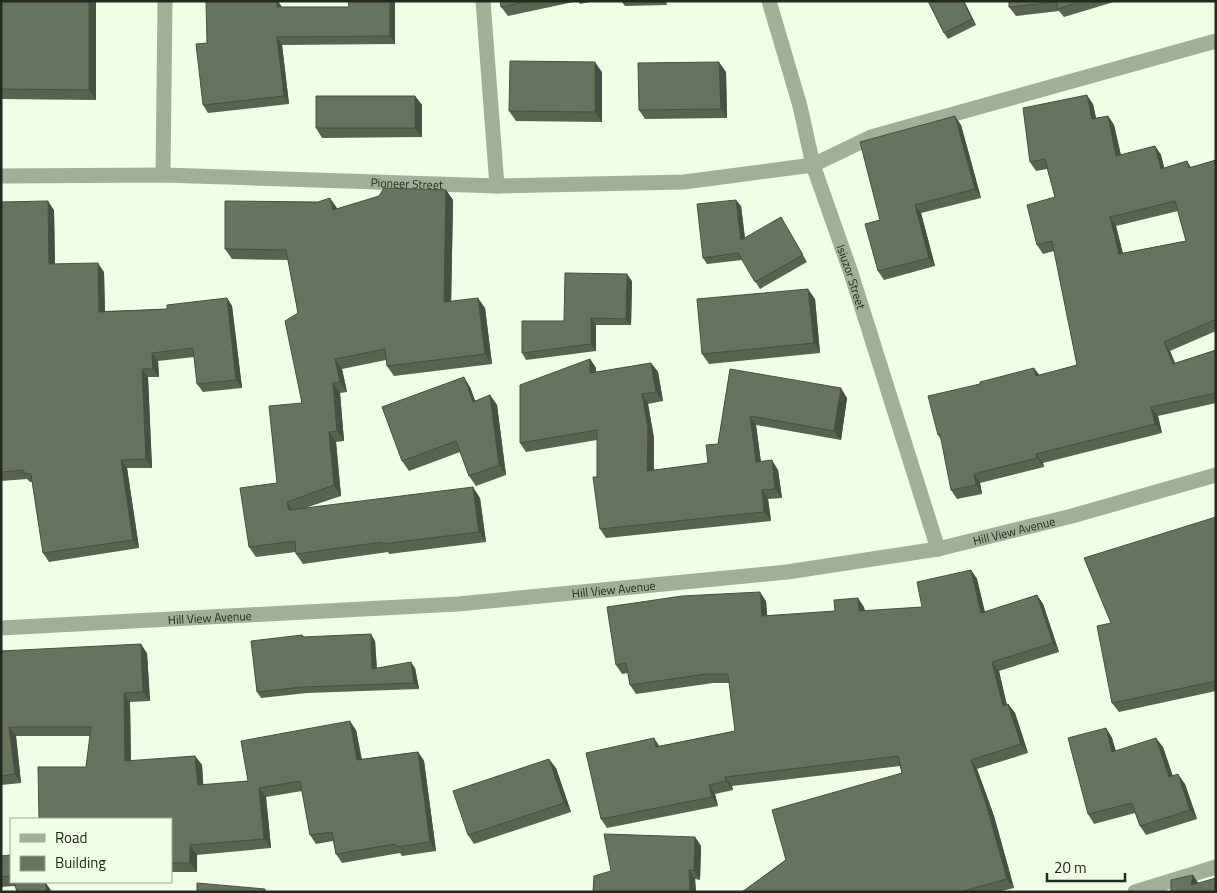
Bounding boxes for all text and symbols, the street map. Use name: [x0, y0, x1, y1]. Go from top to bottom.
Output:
street label: Pioneer Street: [370, 172, 444, 194]
street label: Isiuzor Street: [832, 242, 871, 312]
street label: Hill View Avenue: [971, 511, 1057, 550]
street label: Hill View Avenue: [571, 575, 656, 602]
street label: Hill View Avenue: [167, 605, 252, 629]
legend: [10, 818, 172, 883]
text: Road: [55, 826, 87, 849]
scale bar: [1047, 850, 1124, 882]
text: Building: [55, 851, 106, 874]
text: 20 m: [1054, 856, 1087, 879]

